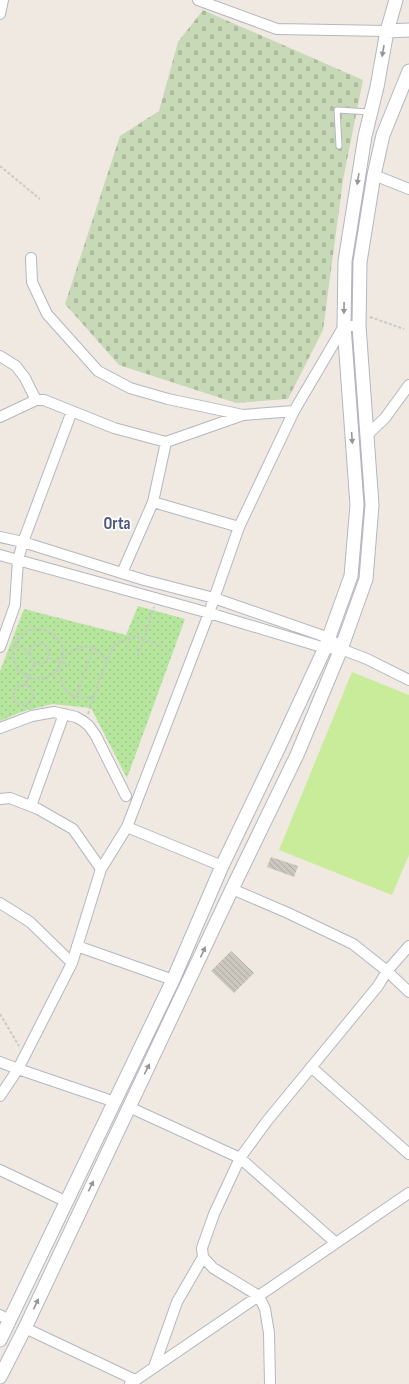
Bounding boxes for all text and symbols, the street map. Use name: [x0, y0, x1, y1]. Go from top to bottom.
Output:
one-way arrow: [380, 45, 386, 57]
one-way arrow: [355, 173, 361, 185]
one-way arrow: [341, 302, 347, 315]
one-way arrow: [348, 431, 355, 444]
district label: Orta: [104, 514, 130, 534]
one-way arrow: [200, 946, 206, 957]
one-way arrow: [144, 1063, 150, 1075]
one-way arrow: [88, 1181, 94, 1192]
one-way arrow: [33, 1298, 39, 1310]

